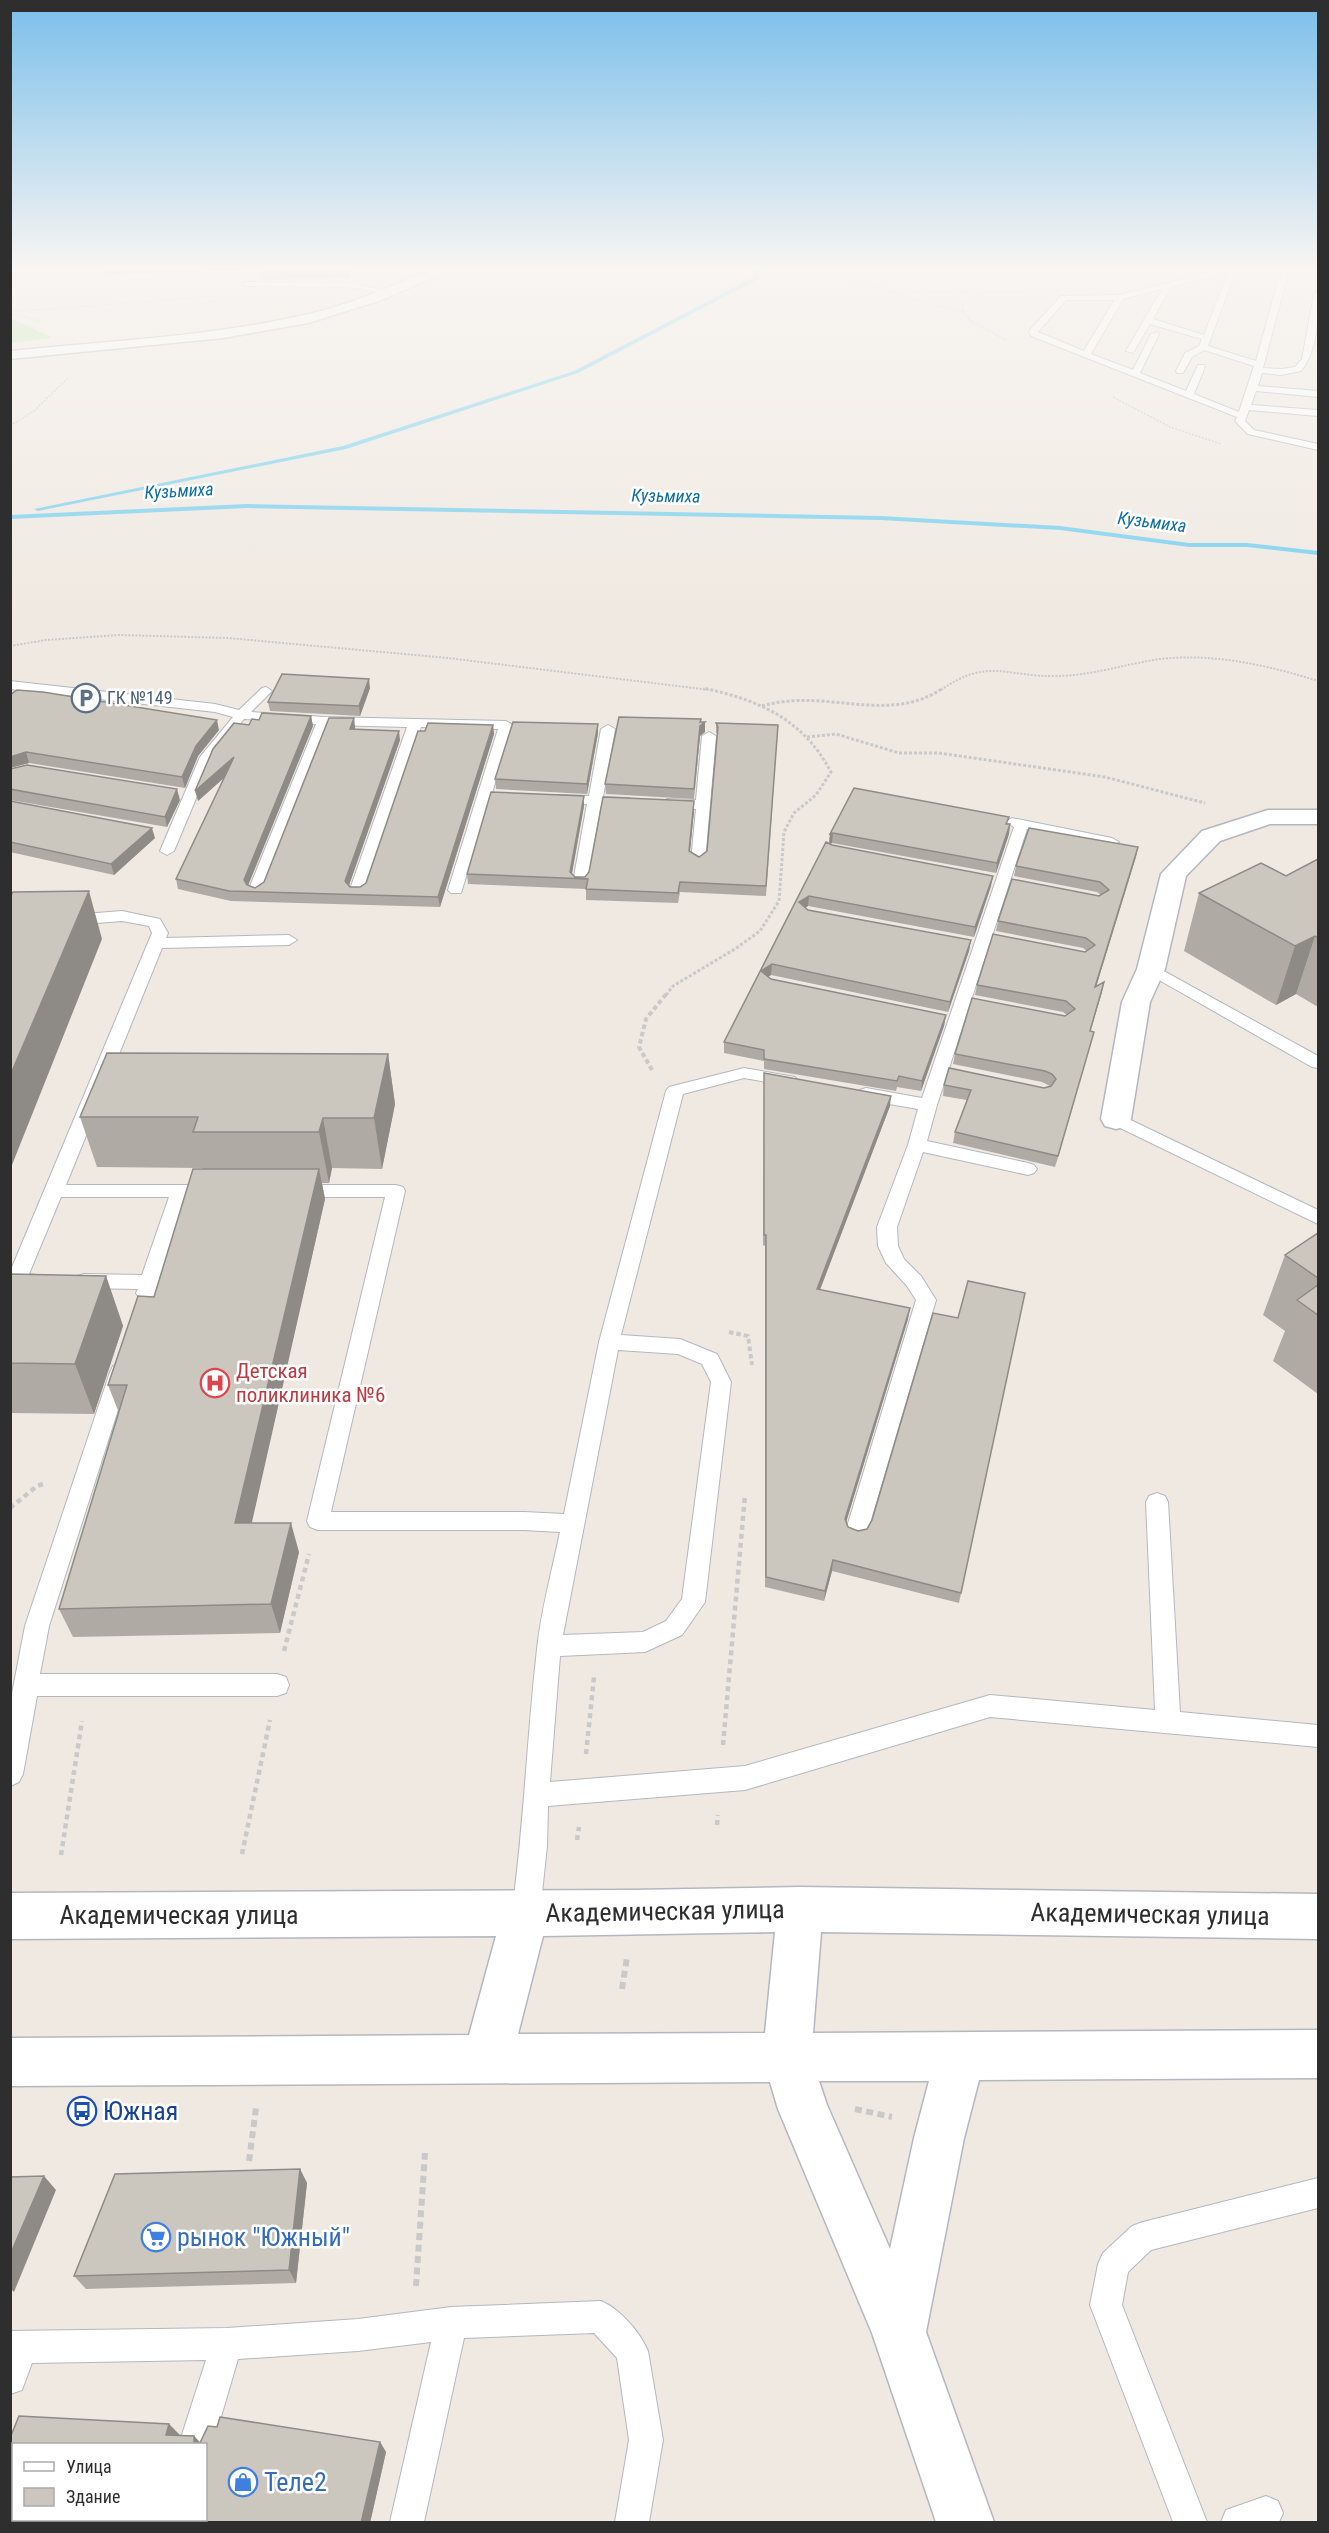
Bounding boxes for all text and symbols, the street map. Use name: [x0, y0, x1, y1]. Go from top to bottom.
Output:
water label: Кузьмиха: [144, 478, 214, 503]
water label: Кузьмиха: [631, 484, 701, 507]
water label: Кузьмиха: [1116, 507, 1188, 536]
parking icon: ГК №149: [70, 682, 102, 714]
place label: ГК №149: [107, 687, 173, 708]
place label: Детская поликлиника №6: [236, 1359, 385, 1407]
hospital icon: Детская поликлиника №6: [199, 1367, 231, 1399]
street label: Академическая улица: [545, 1894, 785, 1928]
street label: Академическая улица: [1030, 1897, 1270, 1931]
street label: Академическая улица: [59, 1900, 299, 1930]
bus stop icon: Южная: [66, 2095, 98, 2127]
place label: Южная: [103, 2096, 178, 2126]
supermarket icon: рынок "Южный": [140, 2221, 172, 2253]
place label: рынок "Южный": [177, 2222, 350, 2252]
legend: [12, 2443, 207, 2521]
text: Улица: [66, 2456, 112, 2477]
shop icon: Теле2: [227, 2466, 259, 2498]
place label: Теле2: [264, 2467, 327, 2497]
text: Здание: [66, 2486, 120, 2507]

